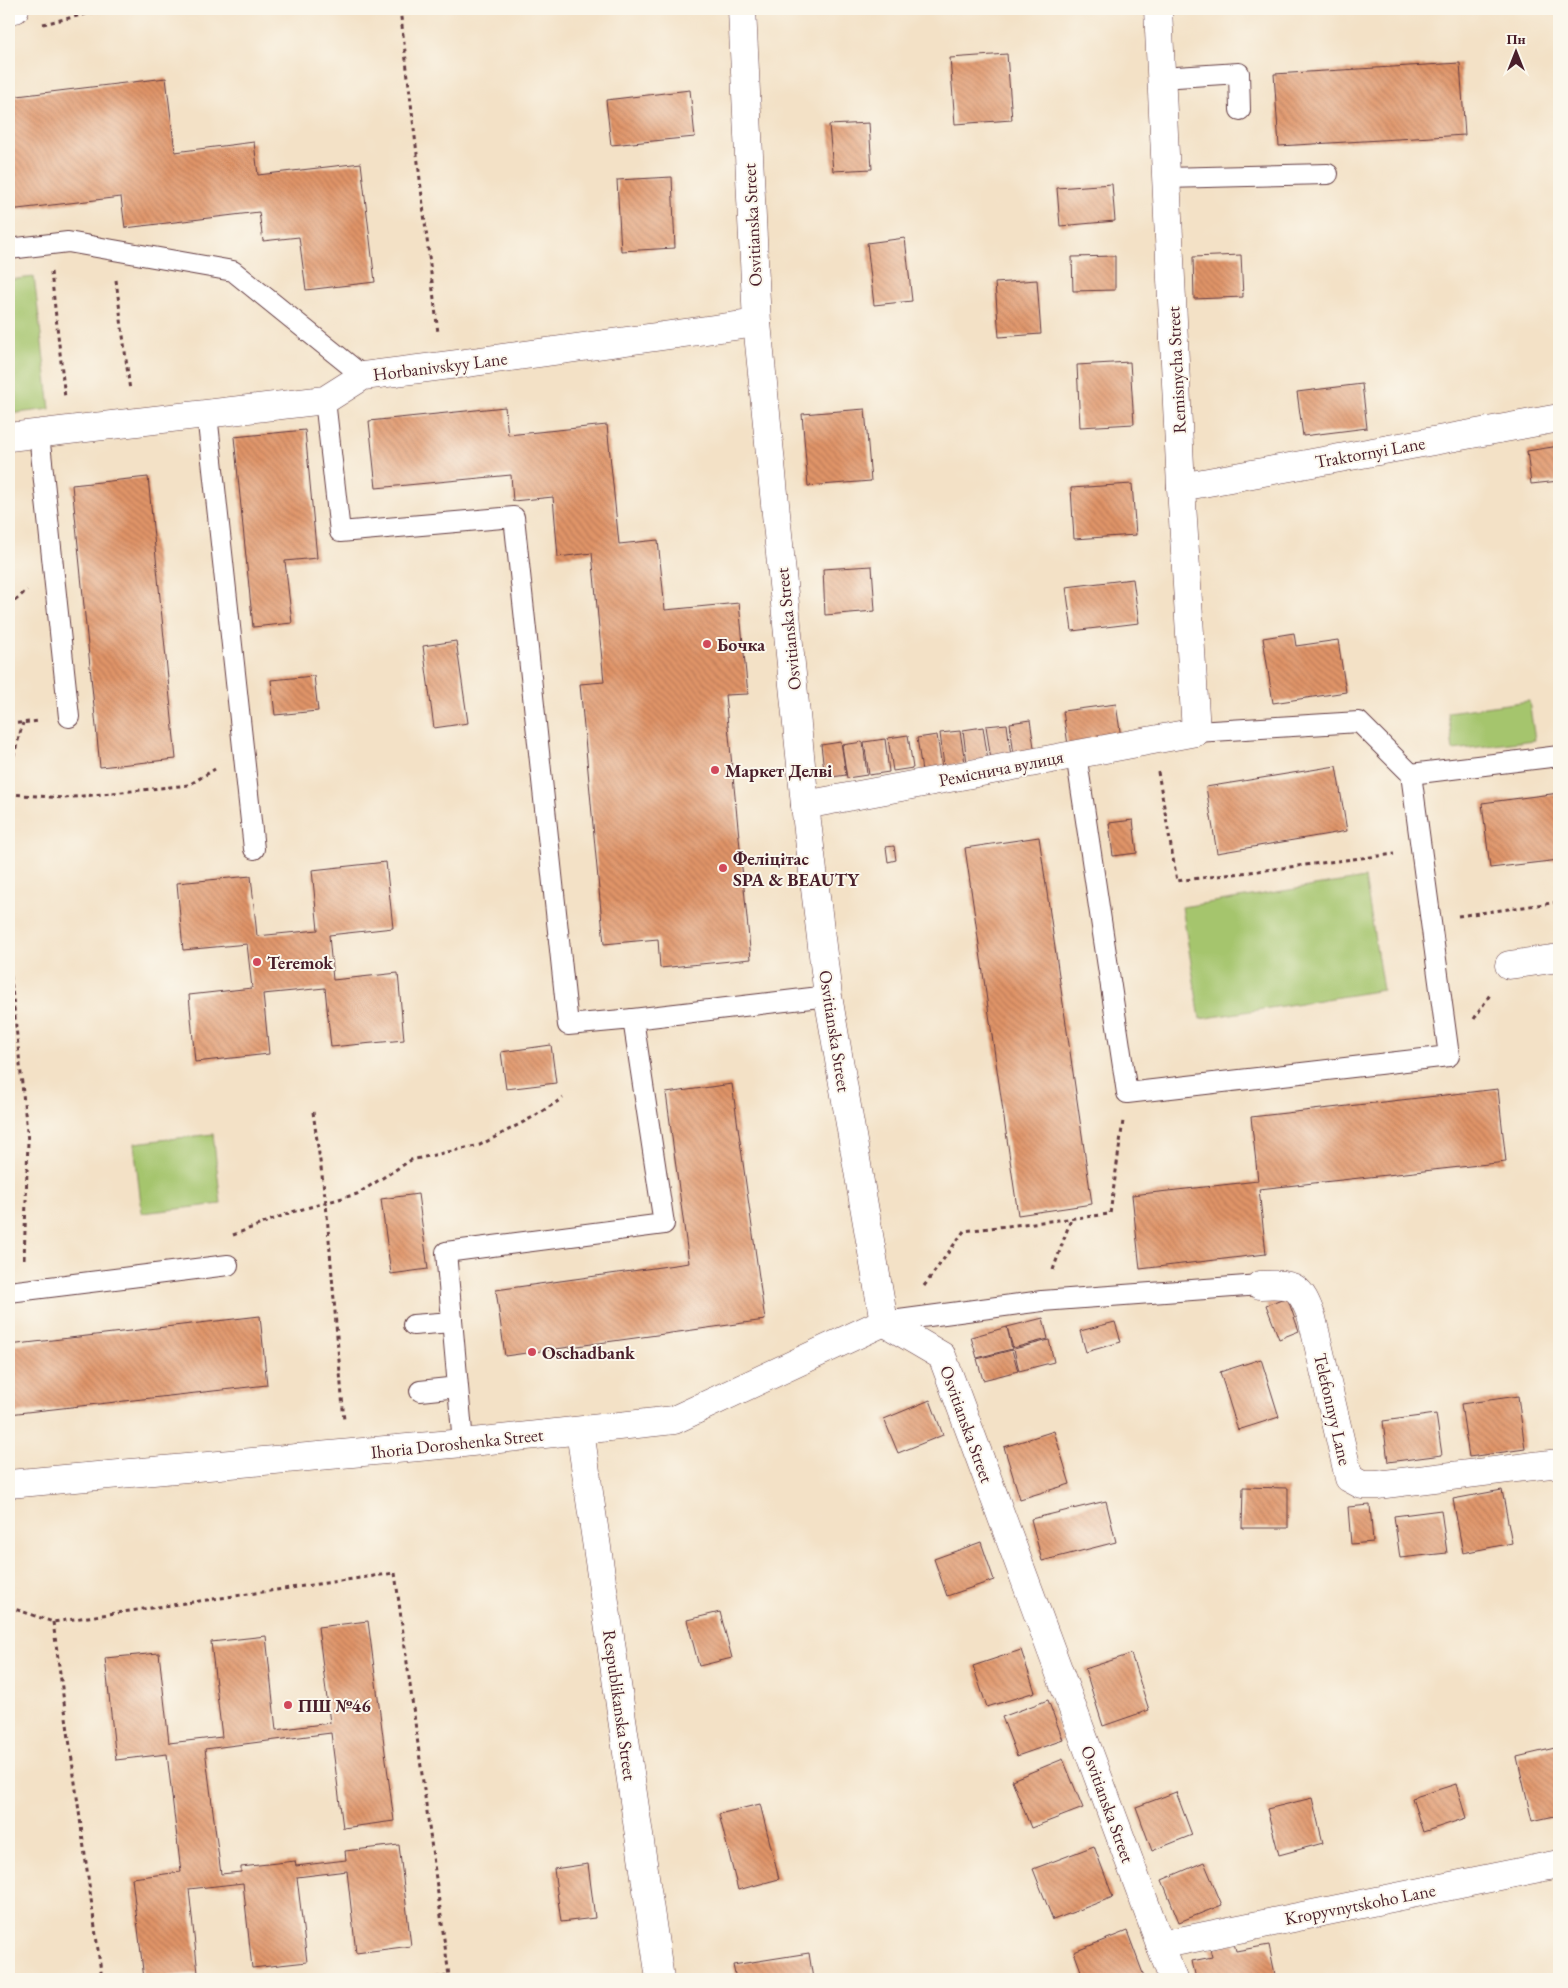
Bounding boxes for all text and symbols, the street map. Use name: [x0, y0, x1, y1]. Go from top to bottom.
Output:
north arrow: [1490, 28, 1540, 78]
text: Пн: [1506, 30, 1526, 48]
street label: Osvitianska Street: [737, 163, 767, 287]
street label: Remisnycha Street: [1161, 306, 1191, 434]
street label: Horbanivskyy Lane: [371, 346, 509, 386]
street label: Traktornyi Lane: [1313, 431, 1427, 473]
street label: Osvitianska Street: [770, 566, 806, 691]
place label: Бочка: [717, 633, 765, 656]
marker: Бочка: [701, 638, 713, 650]
street label: Реміснича вулиця: [937, 745, 1065, 791]
place label: Маркет Делві: [725, 759, 833, 782]
marker: Маркет Делві: [709, 764, 721, 776]
place label: Феліцітас SPA & BEAUTY: [733, 847, 860, 891]
marker: Феліцітас SPA & BEAUTY: [717, 862, 729, 874]
place label: Teremok: [267, 951, 334, 974]
marker: Teremok: [251, 956, 263, 968]
street label: Osvitianska Street: [814, 968, 856, 1094]
place label: Oschadbank: [542, 1341, 636, 1364]
marker: Oschadbank: [526, 1346, 538, 1358]
street label: Telefonnyy Lane: [1309, 1351, 1357, 1467]
street label: Osvitianska Street: [935, 1362, 999, 1486]
street label: Ihoria Doroshenka Street: [370, 1422, 545, 1463]
street label: Respublikanska Street: [598, 1628, 642, 1782]
place label: ПШ №46: [298, 1694, 371, 1717]
marker: ПШ №46: [282, 1699, 294, 1711]
street label: Osvitianska Street: [1076, 1742, 1140, 1866]
street label: Kropyvnytskoho Lane: [1283, 1878, 1437, 1930]

